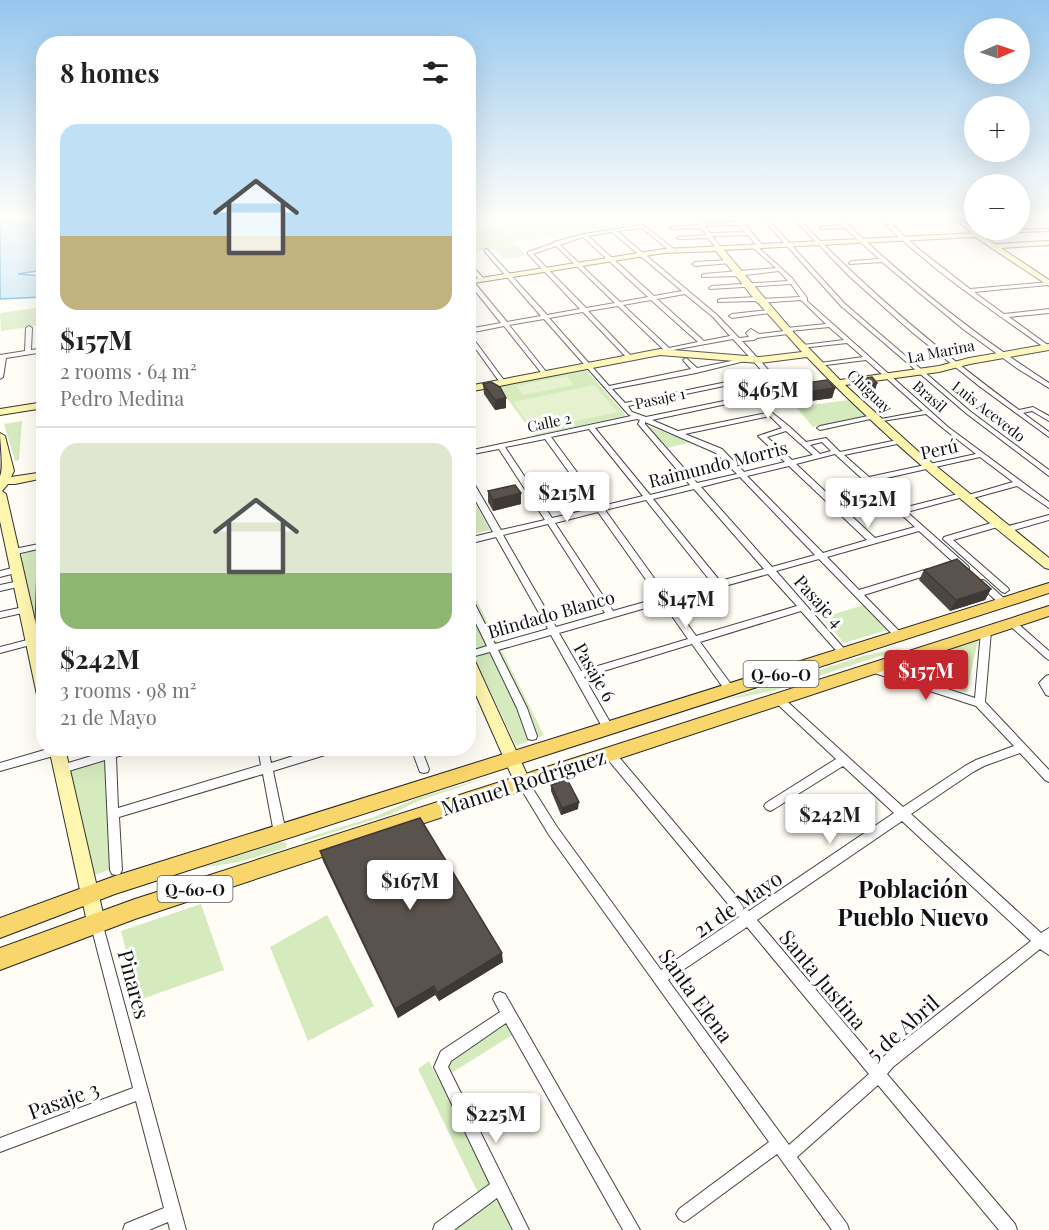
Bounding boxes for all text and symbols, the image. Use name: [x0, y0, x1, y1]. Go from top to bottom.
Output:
north arrow: [964, 18, 1030, 84]
map controls: [964, 18, 1030, 240]
text: 8 homes: [60, 55, 159, 90]
icon: filters: [419, 56, 452, 89]
button: +: [964, 96, 1030, 162]
icon: home: [202, 163, 310, 271]
button: −: [964, 174, 1030, 240]
text: $157M: [60, 322, 132, 357]
street label: La Marina: [906, 335, 977, 367]
text: 2 rooms · 64 m²: [60, 357, 197, 384]
street label: Chiguay: [843, 365, 897, 418]
pin: $465M: [726, 369, 810, 420]
text: $465M: [738, 375, 798, 402]
street label: Brasil: [909, 376, 951, 416]
street label: Luis Acevedo: [948, 376, 1030, 446]
street label: Pasaje 1: [633, 383, 688, 413]
text: Pedro Medina: [60, 384, 184, 411]
street label: Calle 2: [525, 408, 573, 436]
street label: Perú: [918, 433, 961, 465]
street label: Raimundo Morris: [646, 435, 790, 493]
pin: $215M: [525, 472, 609, 523]
text: $215M: [538, 478, 596, 505]
pin: $152M: [826, 478, 910, 529]
icon: home: [202, 482, 310, 590]
text: $152M: [839, 484, 897, 511]
street label: Pasaje 4: [789, 569, 849, 633]
pin: $147M: [644, 578, 728, 629]
street label: Blindado Blanco: [485, 584, 617, 644]
text: $147M: [657, 584, 715, 611]
street label: Pasaje 6: [569, 638, 621, 706]
text: $242M: [60, 641, 140, 676]
pin: $157M: [884, 650, 968, 701]
text: $157M: [898, 656, 954, 683]
road number: Q-60-O: [744, 661, 818, 687]
text: 3 rooms · 98 m²: [60, 676, 196, 703]
text: 21 de Mayo: [60, 703, 157, 730]
street label: Manuel Rodríguez: [437, 741, 609, 821]
pin: $242M: [788, 794, 872, 845]
text: $242M: [799, 800, 861, 827]
pin: $167M: [368, 860, 452, 911]
street label: 21 de Mayo: [687, 863, 787, 943]
text: $167M: [381, 866, 439, 893]
district label: Población Pueblo Nuevo: [838, 872, 988, 932]
road number: Q-60-O: [158, 876, 232, 902]
street label: Santa Justina: [774, 923, 874, 1035]
street label: Santa Elena: [654, 943, 741, 1048]
street label: Pinares: [112, 946, 158, 1022]
street label: 5 de Abril: [860, 988, 944, 1066]
street label: Pasaje 3: [24, 1073, 102, 1125]
pin: $225M: [454, 1093, 538, 1144]
text: $225M: [466, 1099, 526, 1126]

